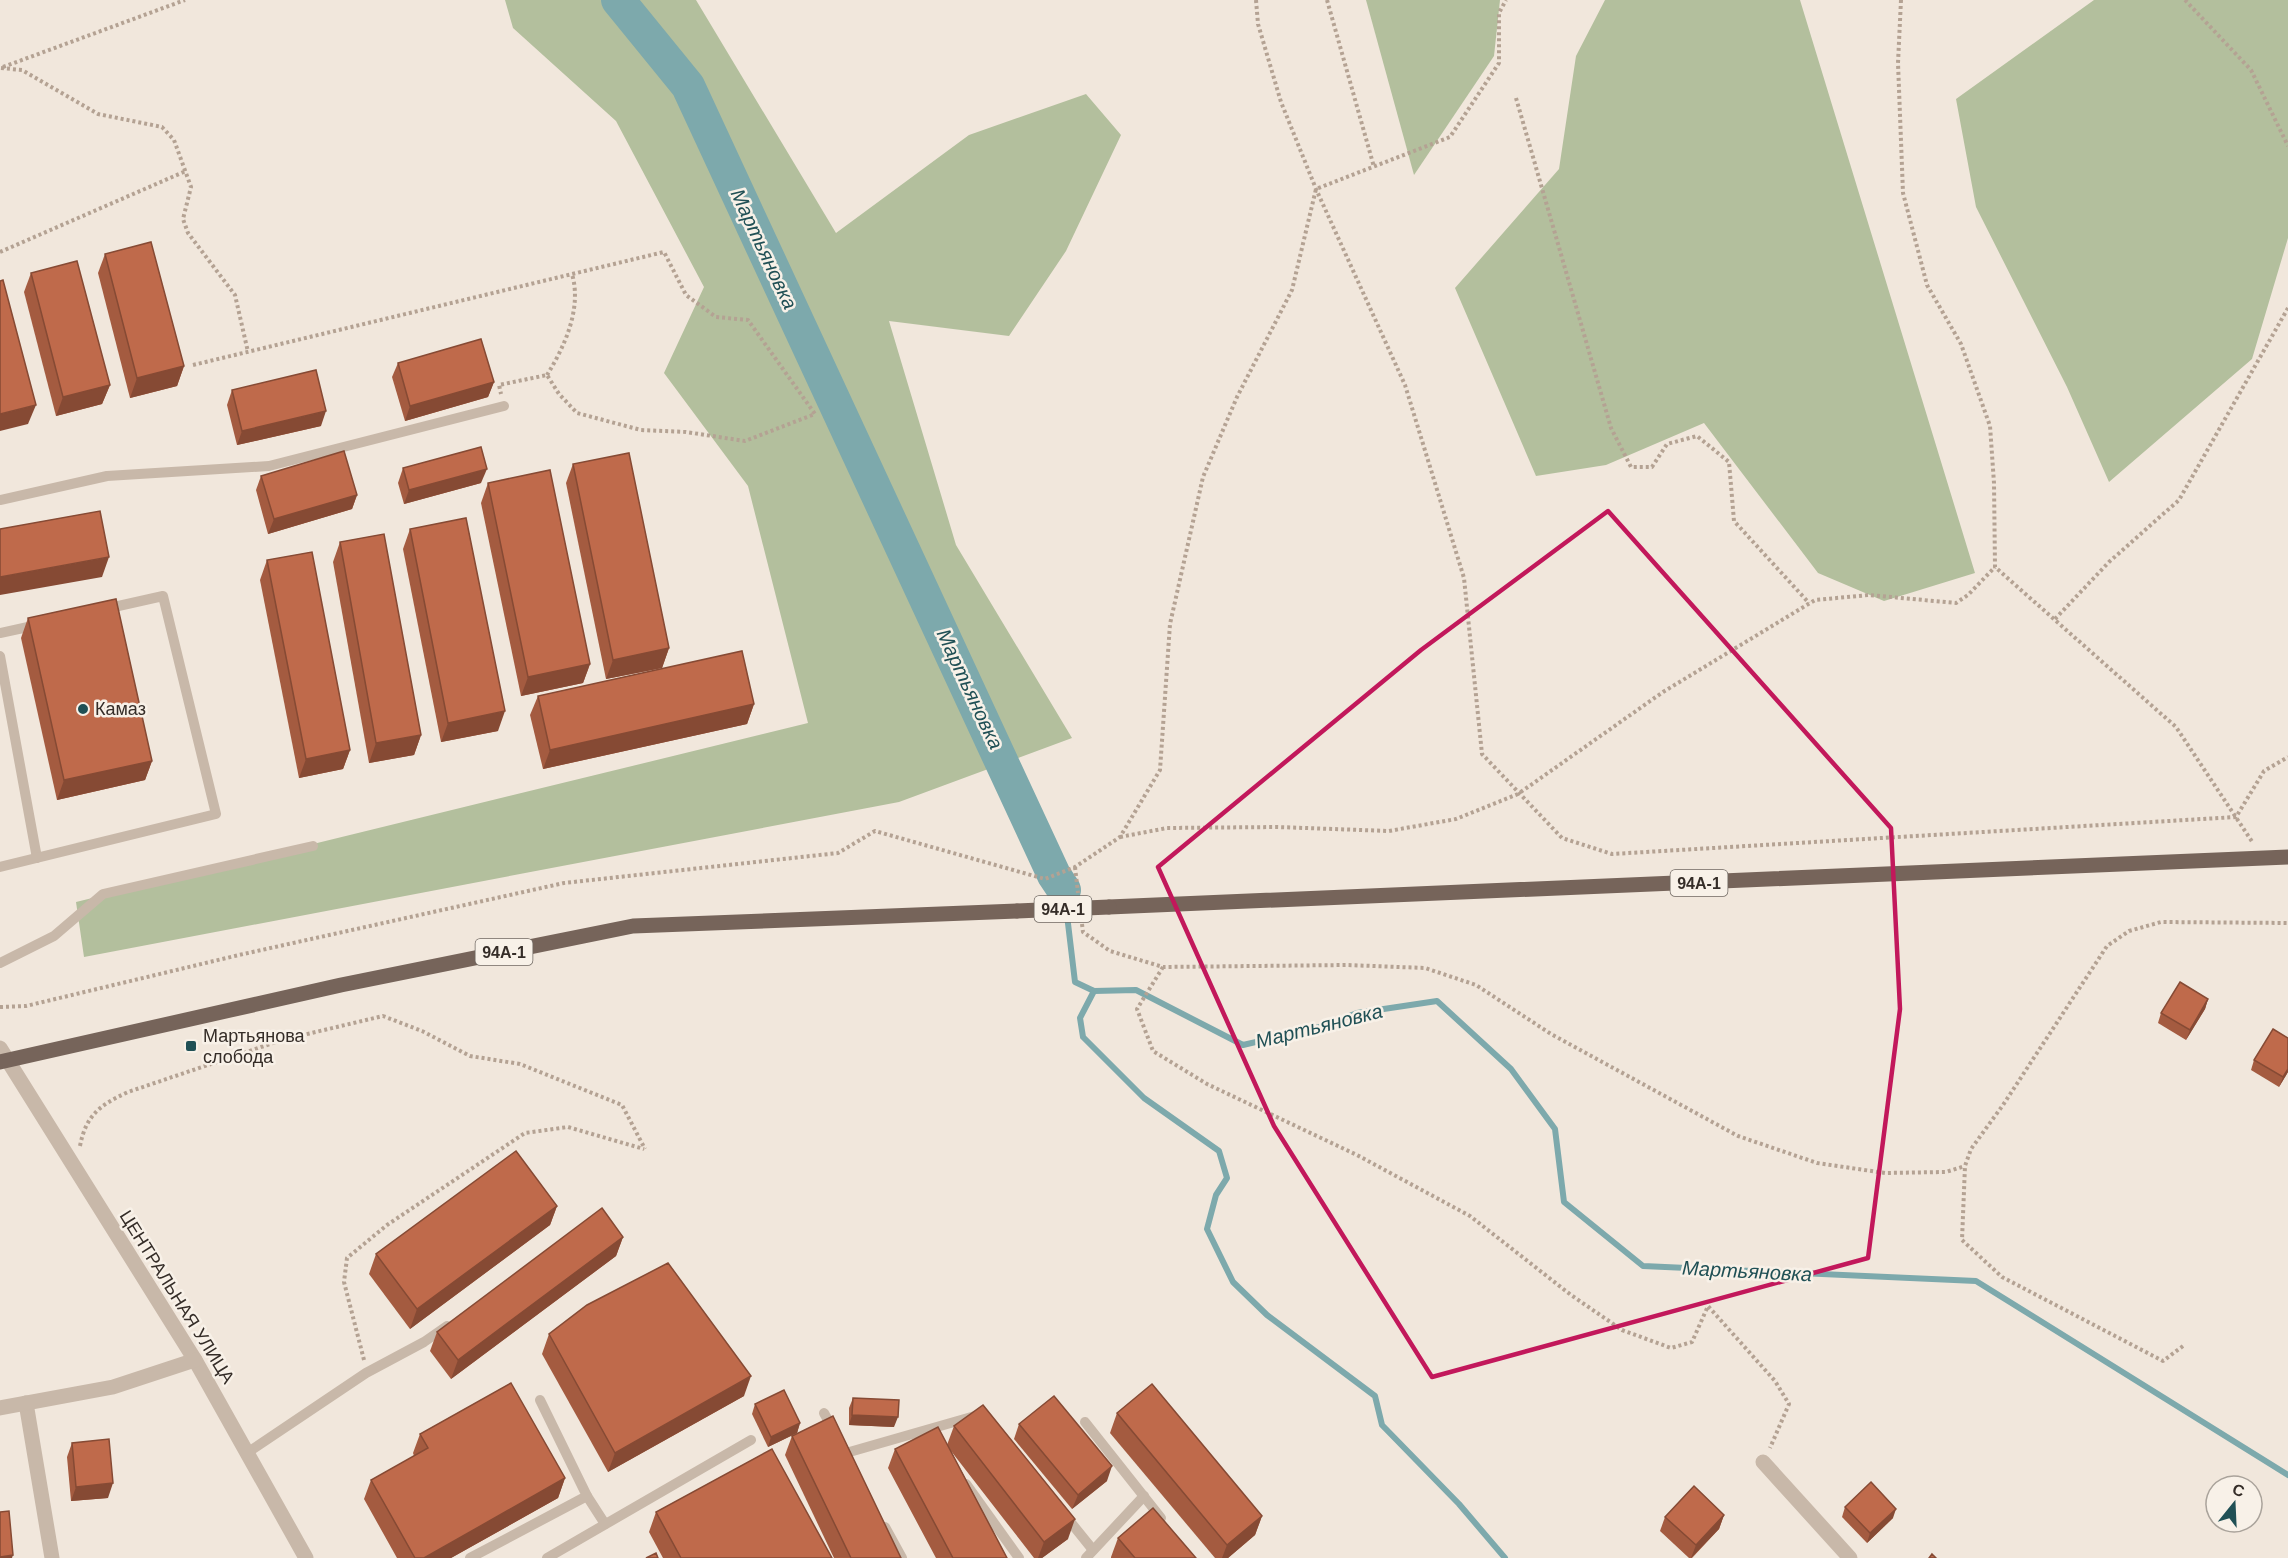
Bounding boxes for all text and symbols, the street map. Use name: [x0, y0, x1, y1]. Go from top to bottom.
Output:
water label: Мартьяновка: [727, 185, 801, 313]
water label: Мартьяновка: [933, 625, 1007, 753]
place label: Камаз: [95, 699, 146, 719]
marker: Камаз: [76, 702, 90, 716]
road number: 94А-1: [1670, 870, 1728, 896]
road number: 94А-1: [1034, 896, 1092, 922]
road number: 94А-1: [476, 939, 532, 965]
water label: Мартьяновка: [1253, 1000, 1385, 1052]
place label: Мартьянова слобода: [203, 1026, 306, 1067]
marker: Мартьянова слобода: [184, 1039, 198, 1053]
street label: ЦЕНТРАЛЬНАЯ УЛИЦА: [116, 1207, 238, 1387]
water label: Мартьяновка: [1681, 1257, 1813, 1285]
north arrow: [2204, 1474, 2264, 1534]
text: С: [2230, 1480, 2247, 1500]

